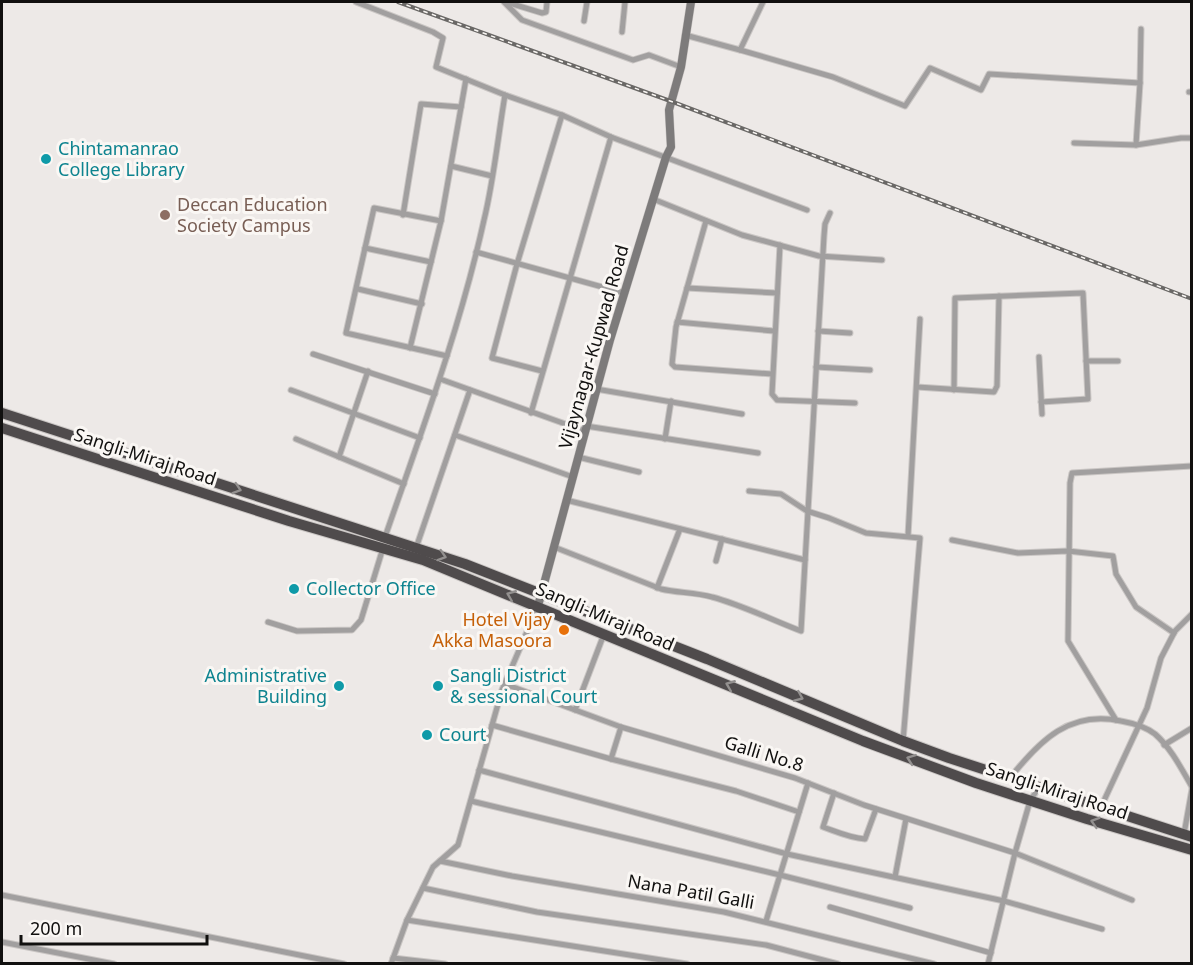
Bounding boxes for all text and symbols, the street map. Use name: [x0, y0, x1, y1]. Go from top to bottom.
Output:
place label: Chintamanrao College Library: [58, 136, 185, 181]
marker: Chintamanrao College Library: [39, 152, 53, 166]
place label: Deccan Education Society Campus: [177, 192, 328, 237]
marker: Deccan Education Society Campus: [158, 208, 172, 222]
street label: Vijaynagar-Kupwad Road: [552, 242, 634, 452]
street label: Sangli-Miraj Road: [71, 422, 219, 490]
one-way arrow: [231, 481, 242, 494]
one-way arrow: [436, 549, 447, 562]
place label: Collector Office: [306, 576, 436, 600]
street label: Sangli-Miraj Road: [533, 576, 678, 656]
marker: Collector Office: [287, 582, 301, 596]
one-way arrow: [506, 590, 517, 602]
place label: Hotel Vijay Akka Masoora: [432, 607, 553, 652]
marker: Hotel Vijay Akka Masoora: [557, 623, 571, 637]
place label: Administrative Building: [204, 663, 327, 708]
place label: Sangli District & sessional Court: [450, 663, 598, 708]
marker: Administrative Building: [332, 679, 346, 693]
marker: Sangli District & sessional Court: [431, 679, 445, 693]
one-way arrow: [725, 680, 736, 692]
one-way arrow: [793, 690, 804, 702]
place label: Court: [439, 722, 487, 746]
marker: Court: [420, 728, 434, 742]
street label: Galli No.8: [722, 730, 807, 776]
one-way arrow: [906, 753, 916, 766]
street label: Sangli-Miraj Road: [983, 756, 1131, 824]
one-way arrow: [1090, 817, 1101, 829]
street label: Nana Patil Galli: [626, 868, 756, 914]
scale bar: [21, 908, 207, 946]
text: 200 m: [30, 916, 82, 940]

